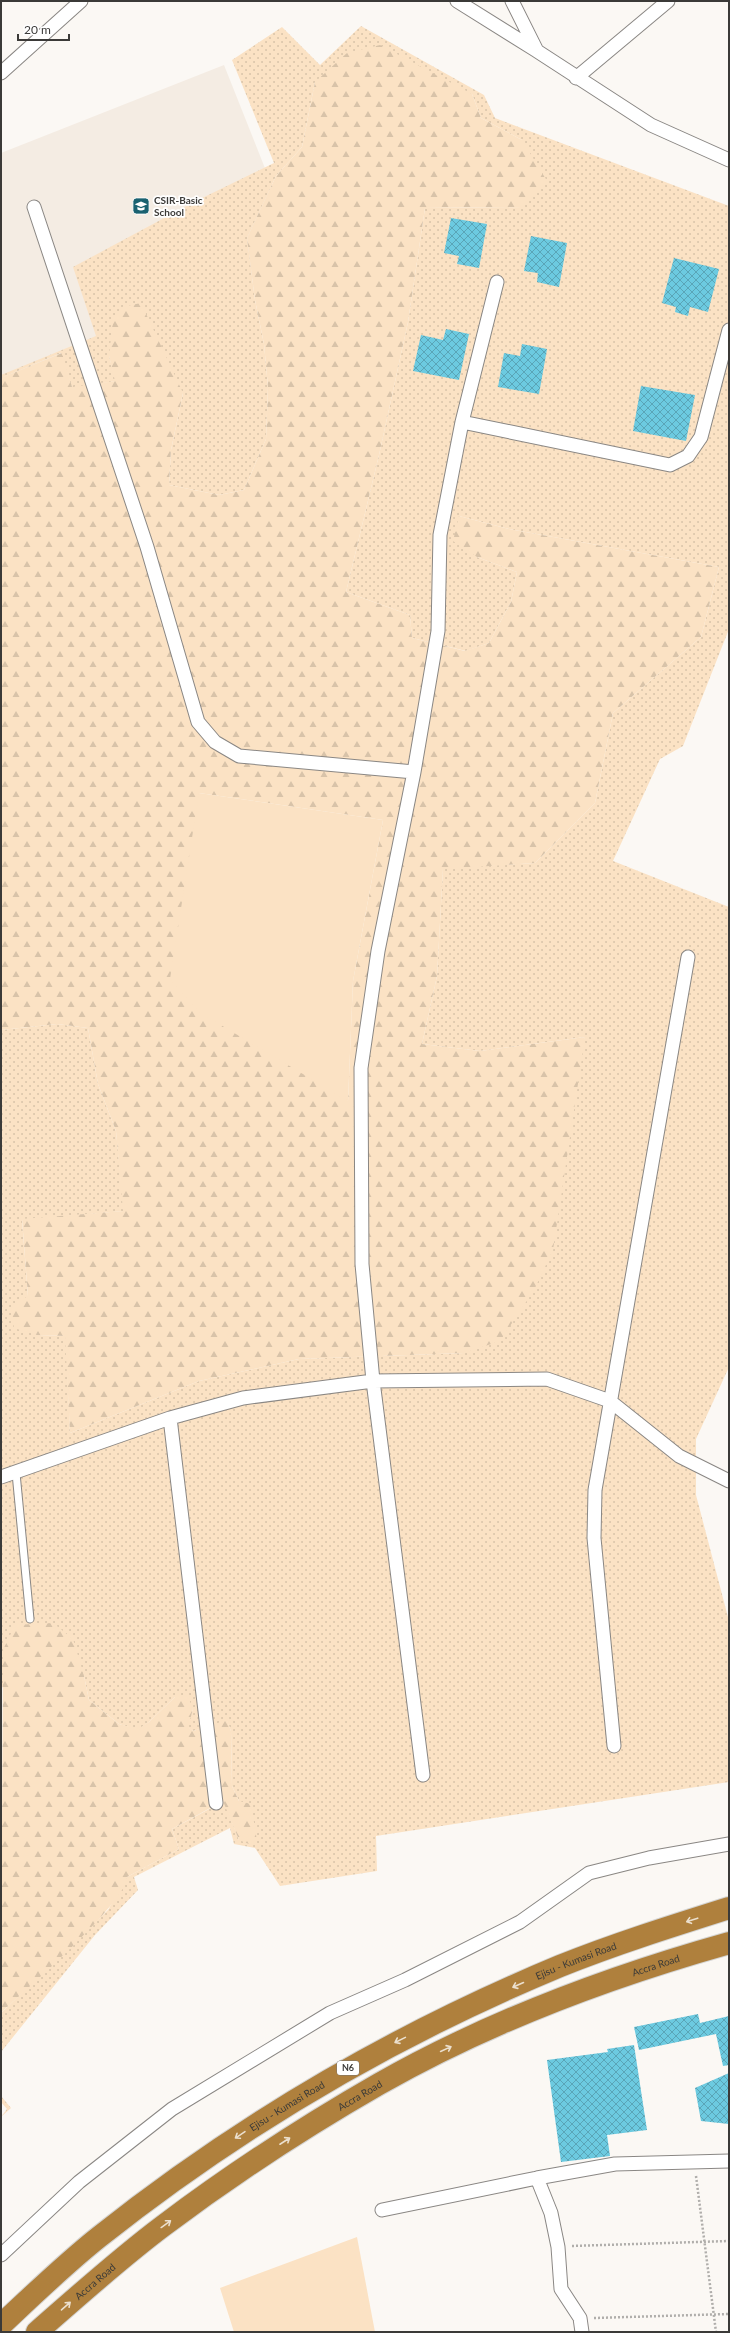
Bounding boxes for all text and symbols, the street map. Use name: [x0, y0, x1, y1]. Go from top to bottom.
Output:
scale bar: [18, 16, 69, 42]
text: 20 m: [24, 22, 51, 37]
place label: CSIR-Basic School: [154, 194, 203, 218]
school or university icon: CSIR-Basic School: [131, 196, 151, 216]
one-way arrow: [686, 1917, 699, 1924]
street label: Ejisu - Kumasi Road: [533, 1939, 618, 1982]
street label: Accra Road: [630, 1952, 681, 1978]
one-way arrow: [512, 1982, 524, 1989]
one-way arrow: [394, 2037, 406, 2044]
one-way arrow: [440, 2045, 452, 2052]
road number: N6: [337, 2061, 359, 2075]
street label: Ejisu - Kumasi Road: [247, 2078, 327, 2133]
street label: Accra Road: [335, 2078, 384, 2113]
one-way arrow: [235, 2131, 246, 2139]
one-way arrow: [279, 2137, 291, 2145]
one-way arrow: [161, 2219, 172, 2228]
street label: Accra Road: [72, 2261, 118, 2302]
one-way arrow: [61, 2302, 71, 2311]

